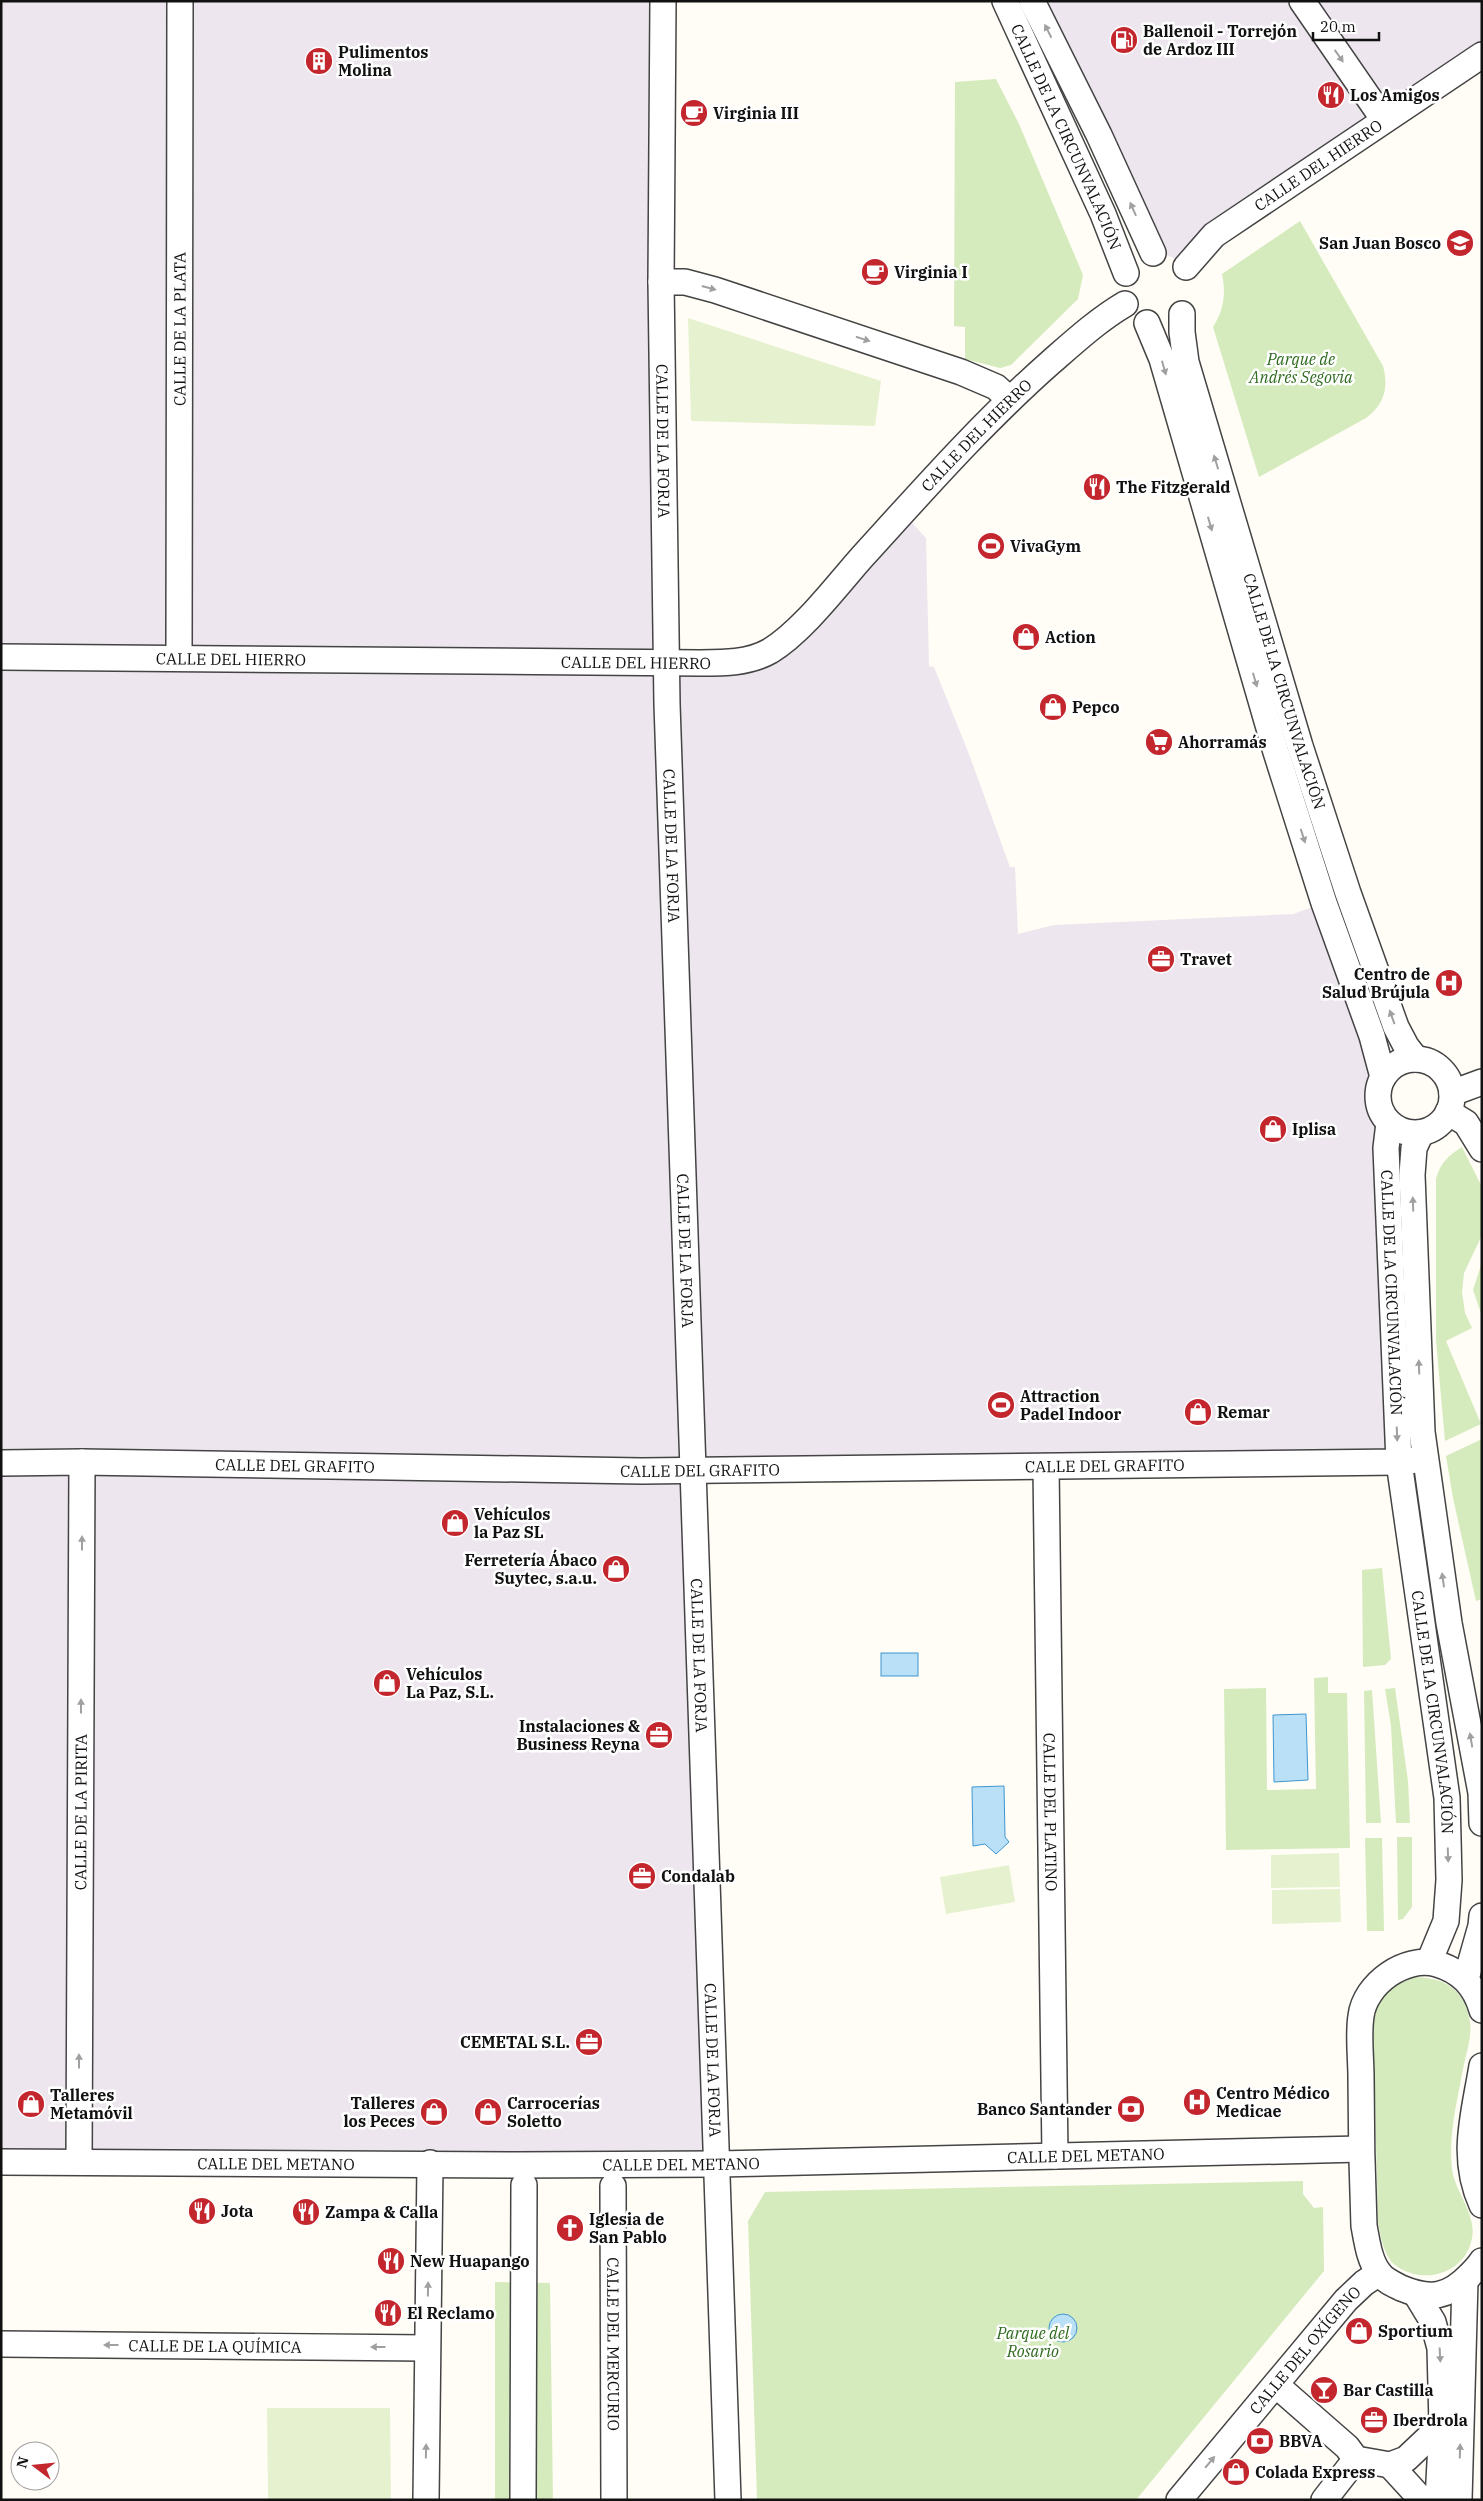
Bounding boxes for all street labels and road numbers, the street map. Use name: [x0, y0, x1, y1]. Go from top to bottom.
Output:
street label: CALLE DE LA CIRCUNVALACIÓN: [1007, 20, 1126, 253]
street label: CALLE DEL HIERRO: [1250, 115, 1386, 215]
street label: CALLE DE LA PLATA: [169, 252, 190, 406]
street label: CALLE DE LA FORJA: [652, 364, 674, 518]
street label: CALLE DEL HIERRO: [917, 374, 1036, 496]
street label: CALLE DE LA CIRCUNVALACIÓN: [1239, 571, 1330, 812]
street label: CALLE DEL HIERRO: [156, 648, 306, 670]
street label: CALLE DEL HIERRO: [561, 652, 711, 673]
street label: CALLE DE LA FORJA: [659, 768, 684, 923]
street label: CALLE DE LA CIRCUNVALACIÓN: [1377, 1169, 1408, 1416]
street label: CALLE DE LA FORJA: [673, 1173, 698, 1328]
street label: CALLE DEL GRAFITO: [215, 1454, 375, 1477]
street label: CALLE DEL GRAFITO: [1025, 1455, 1185, 1476]
street label: CALLE DEL GRAFITO: [620, 1459, 780, 1481]
street label: CALLE DE LA FORJA: [687, 1578, 712, 1733]
street label: CALLE DE LA CIRCUNVALACIÓN: [1407, 1589, 1459, 1834]
street label: CALLE DEL PLATINO: [1039, 1733, 1062, 1891]
street label: CALLE DE LA PIRITA: [70, 1734, 91, 1890]
street label: CALLE DE LA FORJA: [700, 1983, 726, 2138]
street label: CALLE DEL METANO: [1007, 2144, 1165, 2167]
street label: CALLE DEL METANO: [197, 2153, 355, 2174]
street label: CALLE DEL METANO: [602, 2153, 760, 2175]
street label: CALLE DEL MERCURIO: [603, 2257, 624, 2431]
street label: CALLE DEL OXÍGENO: [1245, 2281, 1365, 2418]
street label: CALLE DE LA QUÍMICA: [128, 2335, 302, 2357]

